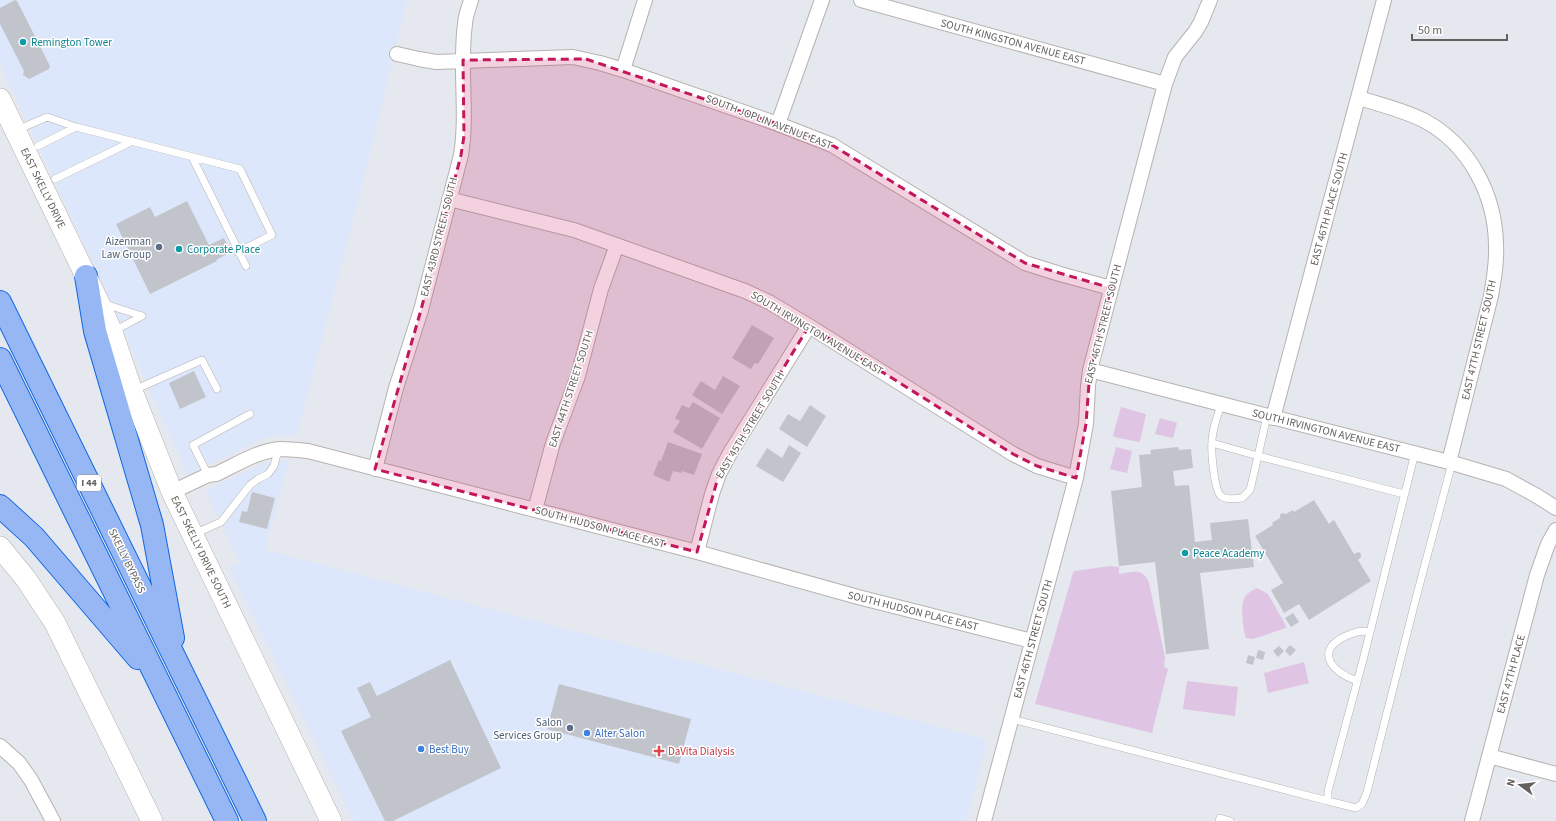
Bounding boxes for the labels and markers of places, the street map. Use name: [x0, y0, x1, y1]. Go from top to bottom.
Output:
place label: Remington Tower: [31, 35, 112, 50]
marker: Remington Tower: [18, 37, 28, 47]
place label: Aizenman Law Group: [101, 234, 151, 262]
marker: Aizenman Law Group: [154, 242, 164, 252]
place label: Corporate Place: [187, 242, 261, 257]
marker: Corporate Place: [174, 244, 184, 254]
place label: Peace Academy: [1193, 546, 1265, 561]
marker: Peace Academy: [1180, 548, 1190, 558]
place label: Salon Services Group: [493, 715, 562, 743]
marker: Salon Services Group: [565, 723, 575, 733]
place label: Alter Salon: [595, 726, 645, 741]
marker: Alter Salon: [582, 728, 592, 738]
place label: Best Buy: [429, 742, 469, 757]
marker: Best Buy: [416, 744, 426, 754]
place label: DaVita Dialysis: [668, 744, 735, 759]
marker: DaVita Dialysis: [653, 745, 665, 757]

